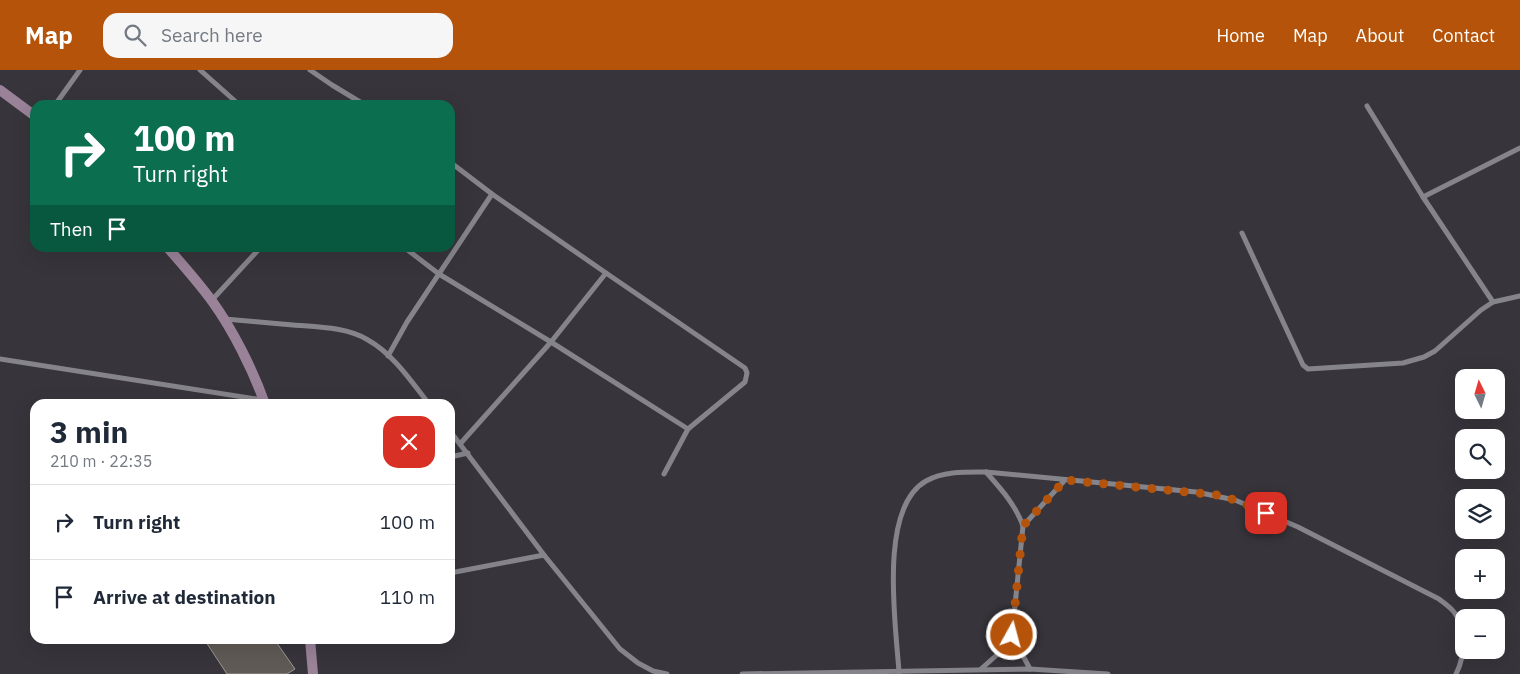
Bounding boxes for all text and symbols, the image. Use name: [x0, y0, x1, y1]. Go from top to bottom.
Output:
search box: [103, 13, 453, 58]
text: Map: [25, 19, 73, 51]
icon: search: [121, 21, 149, 49]
text: Search here: [161, 23, 263, 47]
text: Home: [1217, 24, 1265, 47]
text: Map: [1293, 24, 1328, 47]
text: About: [1356, 24, 1404, 47]
text: Contact: [1432, 24, 1495, 47]
text: 100 m: [133, 115, 236, 161]
icon: right: [50, 120, 115, 185]
text: Turn right: [133, 159, 228, 188]
icon: arrive: [103, 215, 131, 243]
text: Then: [50, 217, 93, 241]
north arrow: [1455, 369, 1505, 419]
map controls: [1455, 369, 1505, 659]
text: 3 min: [50, 412, 128, 451]
button: close: [383, 416, 435, 468]
button: search: [1455, 429, 1505, 479]
text: 210 m · 22:35: [50, 451, 152, 471]
button: layers: [1455, 489, 1505, 539]
pin: [1245, 492, 1287, 534]
icon: arrive: [1252, 499, 1280, 527]
icon: right: [50, 508, 78, 536]
text: Turn right: [93, 510, 180, 534]
text: 100 m: [380, 510, 435, 534]
button: +: [1455, 549, 1505, 599]
icon: arrive: [50, 583, 78, 611]
text: Arrive at destination: [93, 585, 276, 609]
text: 110 m: [380, 585, 435, 609]
position arrow: [985, 608, 1037, 660]
button: −: [1455, 609, 1505, 659]

